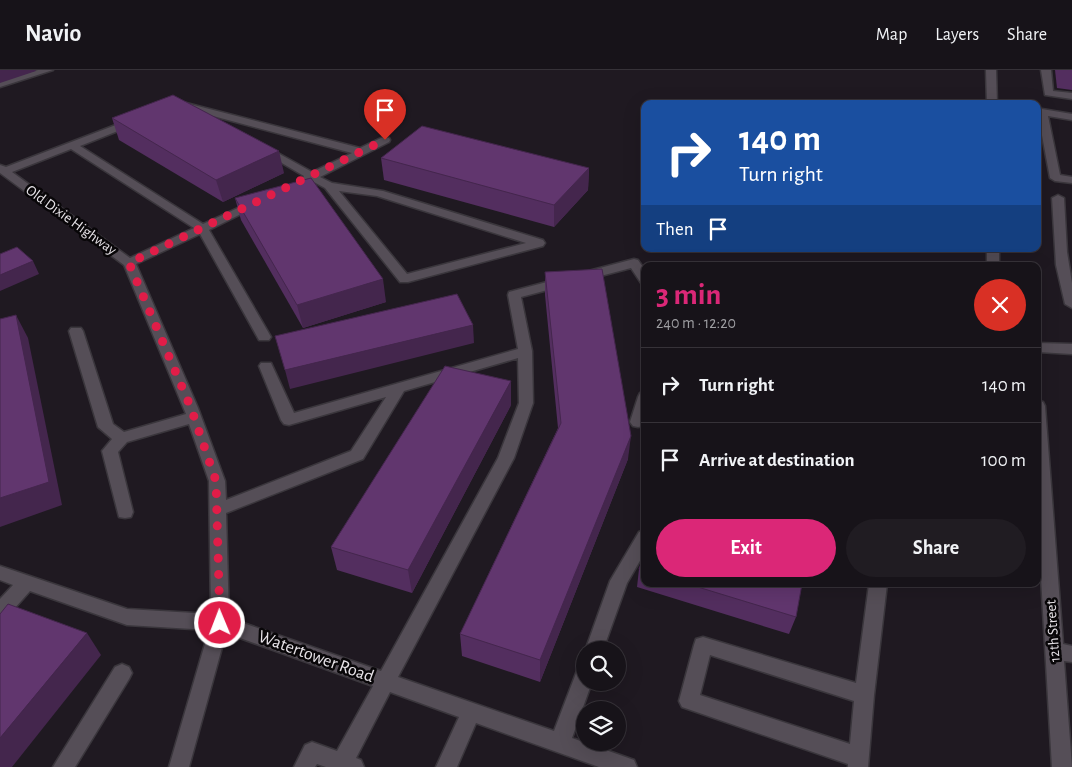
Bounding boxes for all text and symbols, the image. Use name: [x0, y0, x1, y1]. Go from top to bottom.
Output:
text: Navio: [25, 22, 81, 46]
text: Map: [876, 26, 907, 44]
text: Layers: [935, 26, 979, 44]
text: Share: [1007, 26, 1047, 44]
pin: [364, 89, 406, 140]
icon: arrive: [371, 96, 399, 124]
icon: right: [656, 120, 721, 185]
text: 140 m: [739, 122, 821, 157]
text: Turn right: [739, 163, 823, 185]
street label: Old Dixie Highway: [23, 182, 120, 258]
icon: arrive: [704, 215, 732, 243]
text: Then: [656, 220, 694, 239]
button: close: [974, 279, 1026, 331]
text: 3 min: [656, 280, 721, 310]
text: 240 m · 12:20: [656, 315, 736, 331]
icon: right: [656, 371, 684, 399]
text: Turn right: [699, 376, 774, 395]
text: 140 m: [982, 376, 1026, 395]
icon: arrive: [656, 446, 684, 474]
text: Arrive at destination: [699, 451, 855, 470]
text: 100 m: [981, 451, 1026, 470]
button: Exit: [656, 519, 836, 577]
button: Share: [846, 519, 1026, 577]
position arrow: [193, 596, 245, 648]
street label: 12th Street: [1043, 599, 1063, 663]
street label: Watertower Road: [256, 628, 376, 686]
map controls: [576, 641, 626, 751]
button: search: [576, 641, 626, 691]
button: layers: [576, 701, 626, 751]

